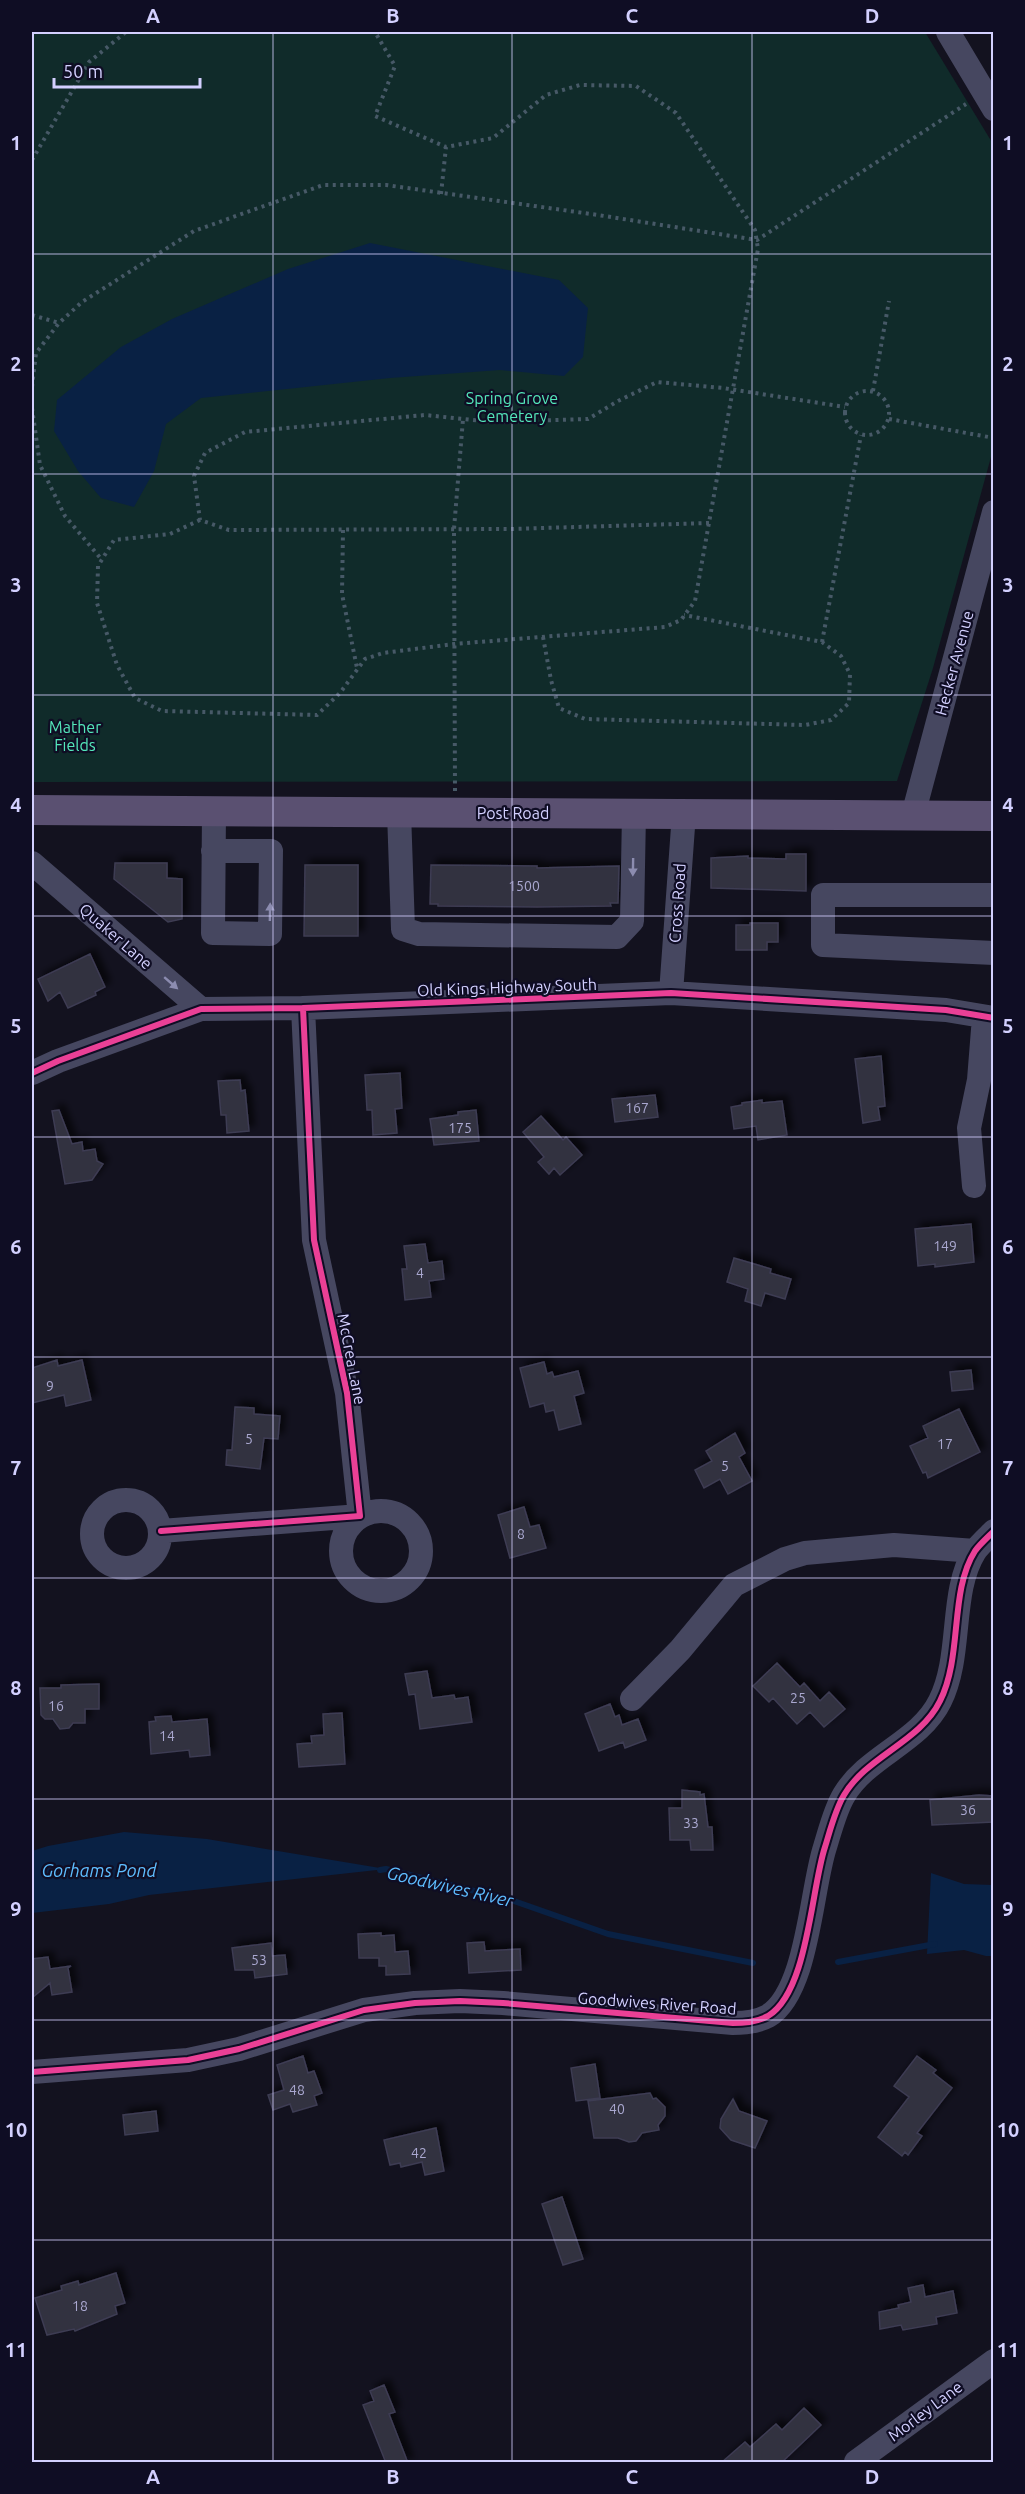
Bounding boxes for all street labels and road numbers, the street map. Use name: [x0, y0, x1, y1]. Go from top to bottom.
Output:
street label: Hecker Avenue: [931, 609, 977, 717]
street label: Post Road: [477, 804, 549, 822]
street label: Cross Road: [665, 863, 689, 943]
street label: Quaker Lane: [76, 900, 156, 972]
street label: Old Kings Highway South: [417, 975, 597, 999]
street label: McCrea Lane: [334, 1312, 370, 1406]
street label: Goodwives River Road: [577, 1988, 737, 2018]
street label: Morley Lane: [884, 2377, 966, 2445]

